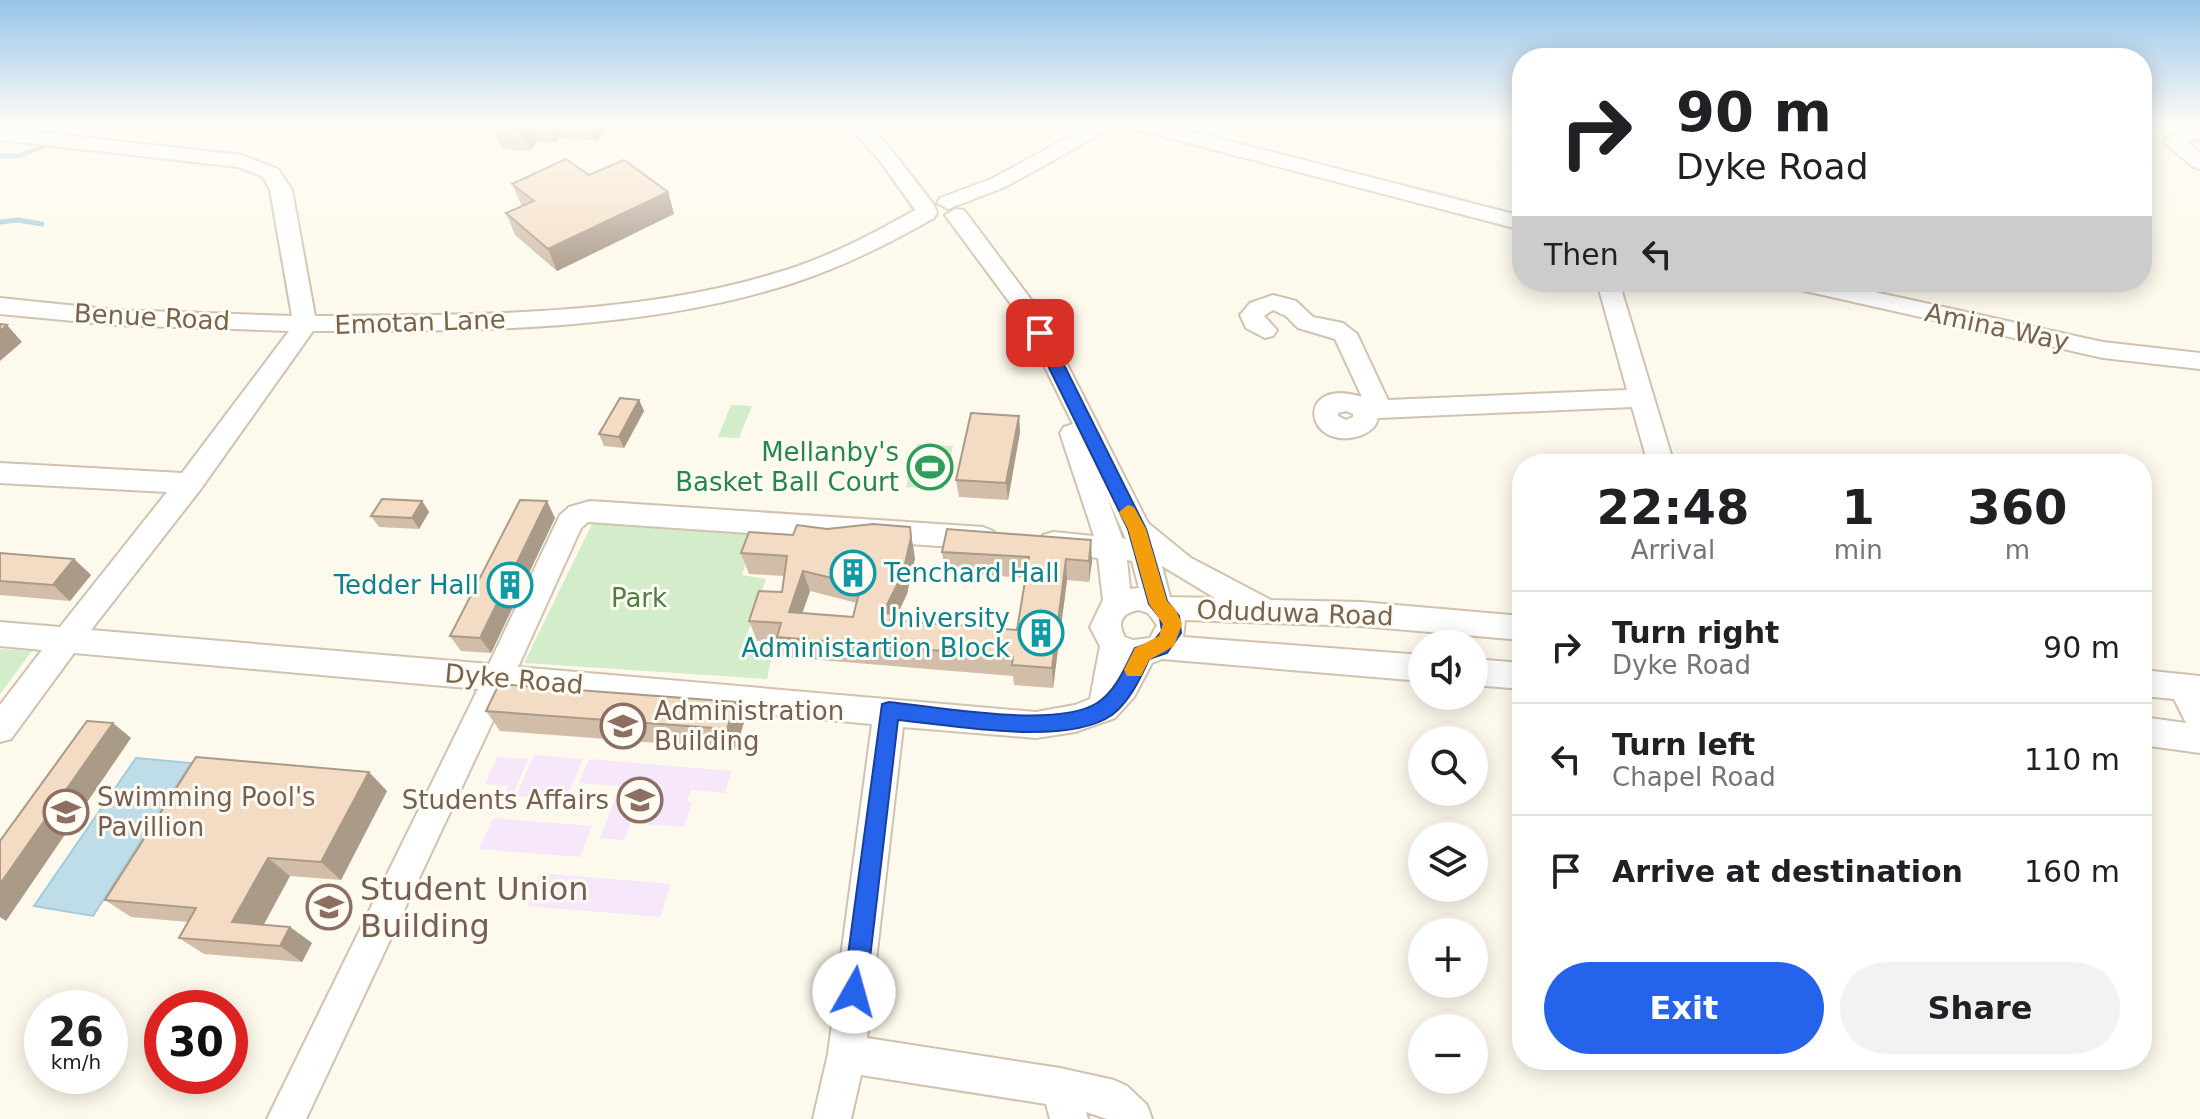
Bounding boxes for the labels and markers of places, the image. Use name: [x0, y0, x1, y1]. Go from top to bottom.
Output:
pin: [1006, 299, 1074, 367]
place label: Mellanby's Basket Ball Court: [675, 437, 899, 497]
sports icon: Mellanby's Basket Ball Court: [906, 443, 954, 491]
building icon: Tenchard Hall: [829, 549, 877, 597]
place label: Tenchard Hall: [883, 558, 1060, 588]
building icon: Tedder Hall: [486, 561, 534, 609]
place label: Tedder Hall: [333, 570, 479, 600]
place label: University Administartion Block: [741, 603, 1010, 663]
building icon: University Administartion Block: [1017, 609, 1065, 657]
place label: Administration Building: [654, 696, 844, 756]
school or university icon: Administration Building: [599, 702, 647, 750]
school or university icon: Students Affairs: [616, 776, 664, 824]
place label: Swimming Pool's Pavillion: [97, 782, 316, 842]
place label: Students Affairs: [402, 785, 609, 815]
school or university icon: Swimming Pool's Pavillion: [42, 788, 90, 836]
place label: Student Union Building: [360, 870, 589, 945]
school or university icon: Student Union Building: [305, 883, 353, 931]

